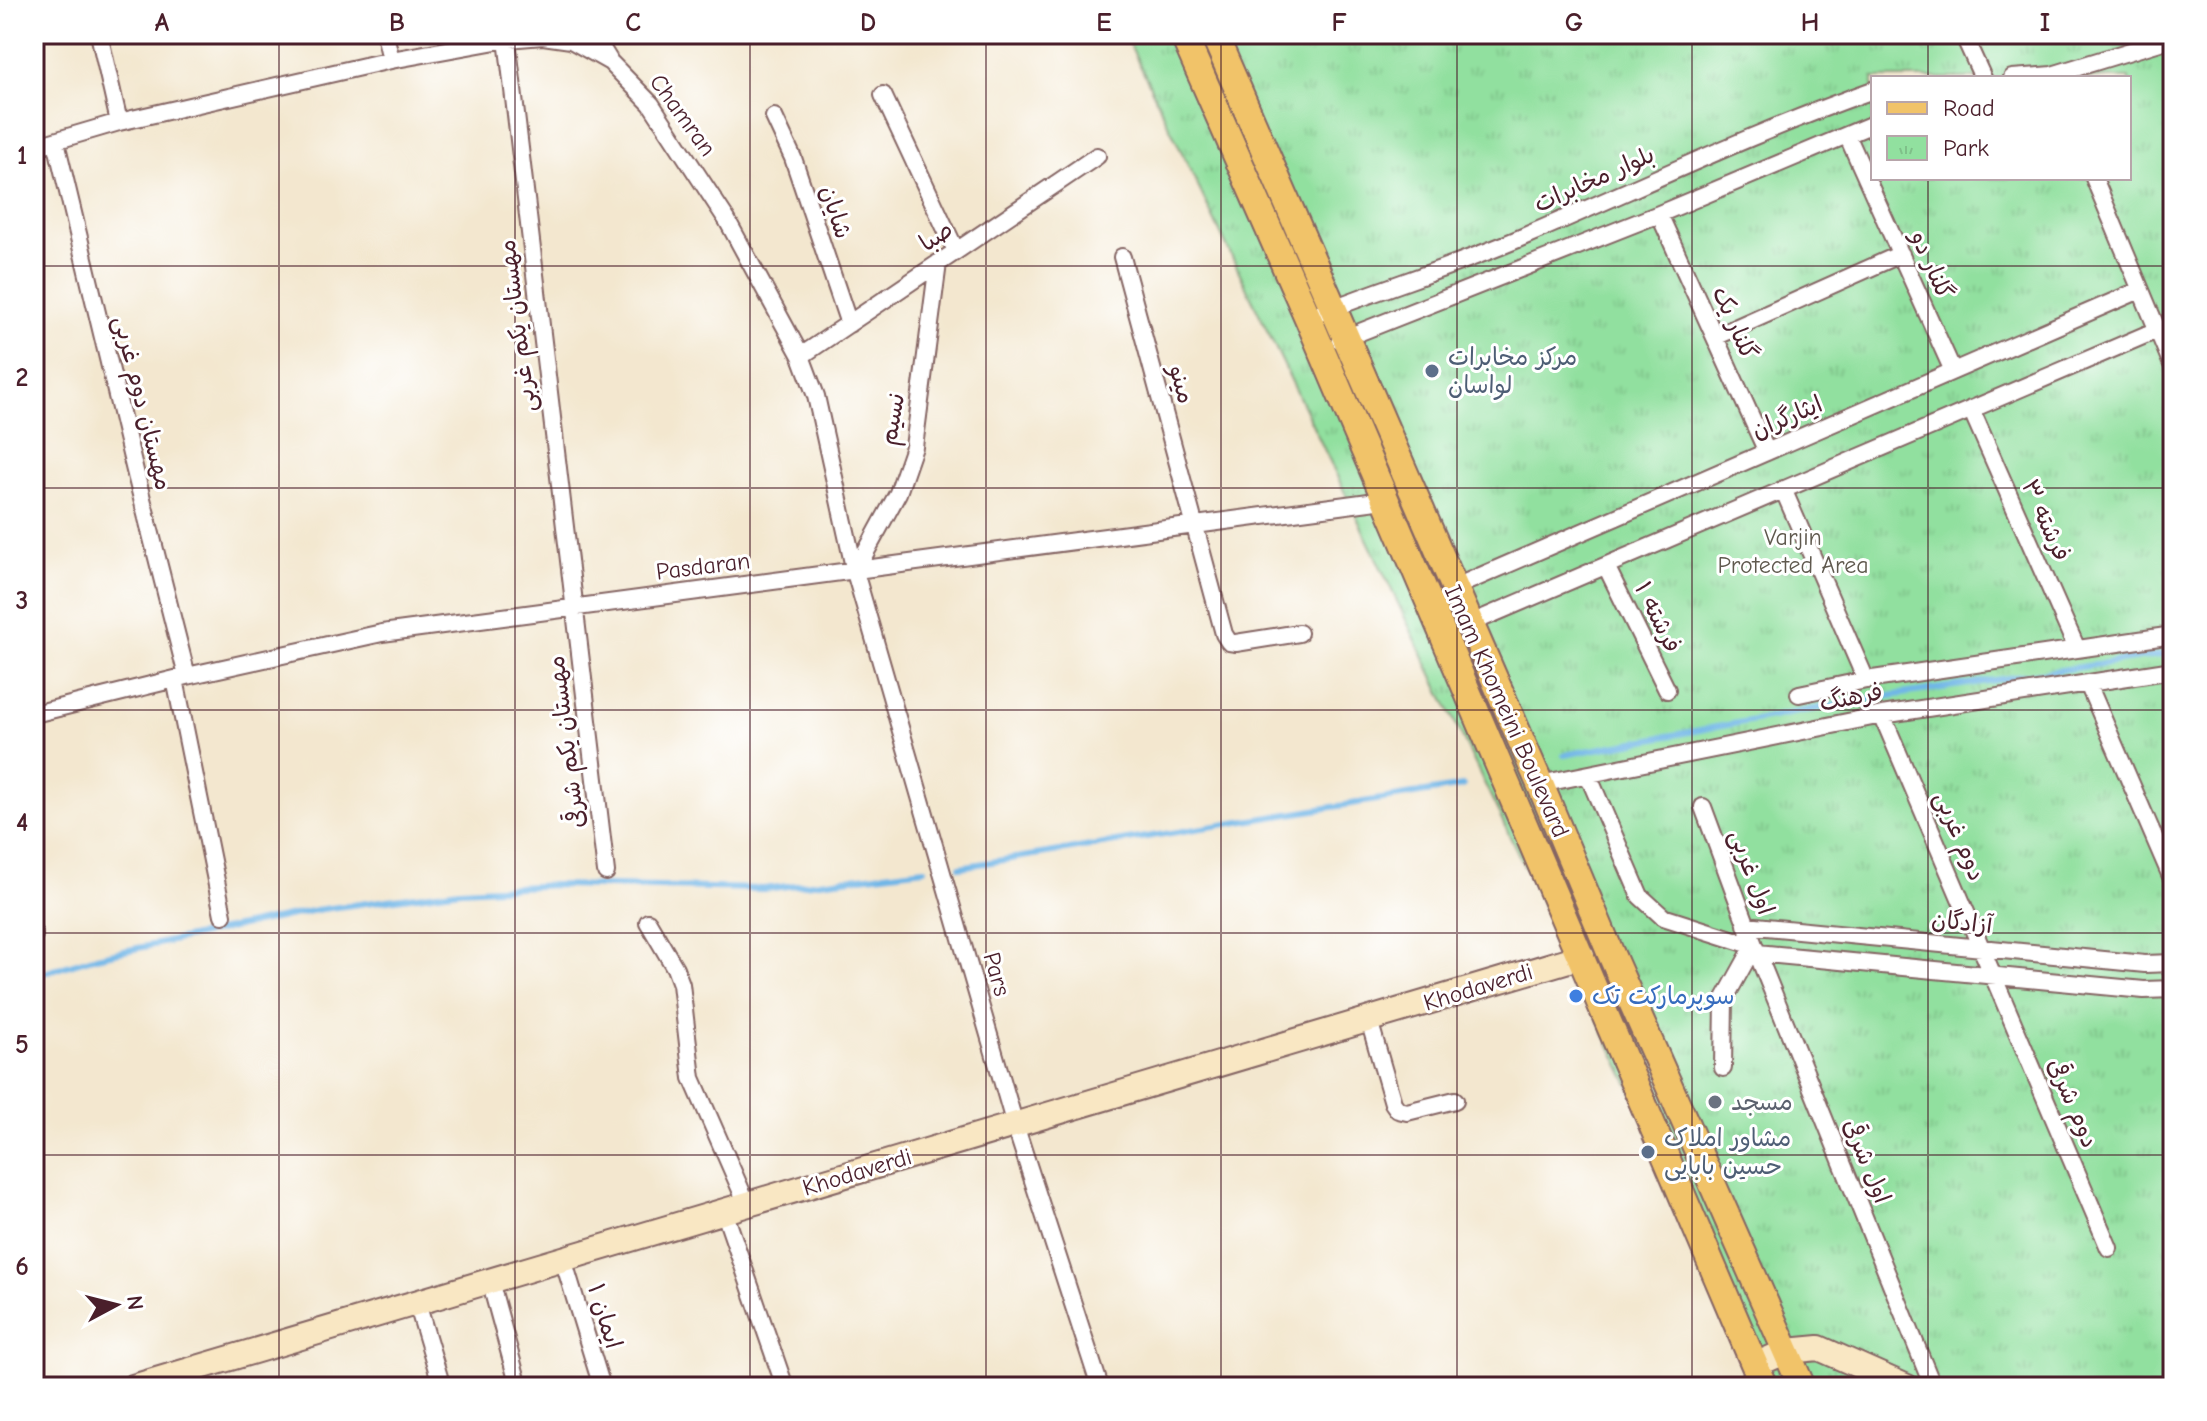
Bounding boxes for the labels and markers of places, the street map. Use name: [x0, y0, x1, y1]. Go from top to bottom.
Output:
place label: مرکز مخابرات لواسان: [1448, 343, 1577, 400]
marker: مرکز مخابرات لواسان: [1423, 362, 1441, 380]
place label: سوپرمارکت تک: [1592, 982, 1735, 1011]
marker: سوپرمارکت تک: [1567, 987, 1585, 1005]
place label: مسجد: [1731, 1088, 1793, 1116]
marker: مسجد: [1706, 1093, 1724, 1111]
place label: مشاور املاک حسین بابایی: [1664, 1124, 1791, 1181]
marker: مشاور املاک حسین بابایی: [1639, 1143, 1657, 1161]

